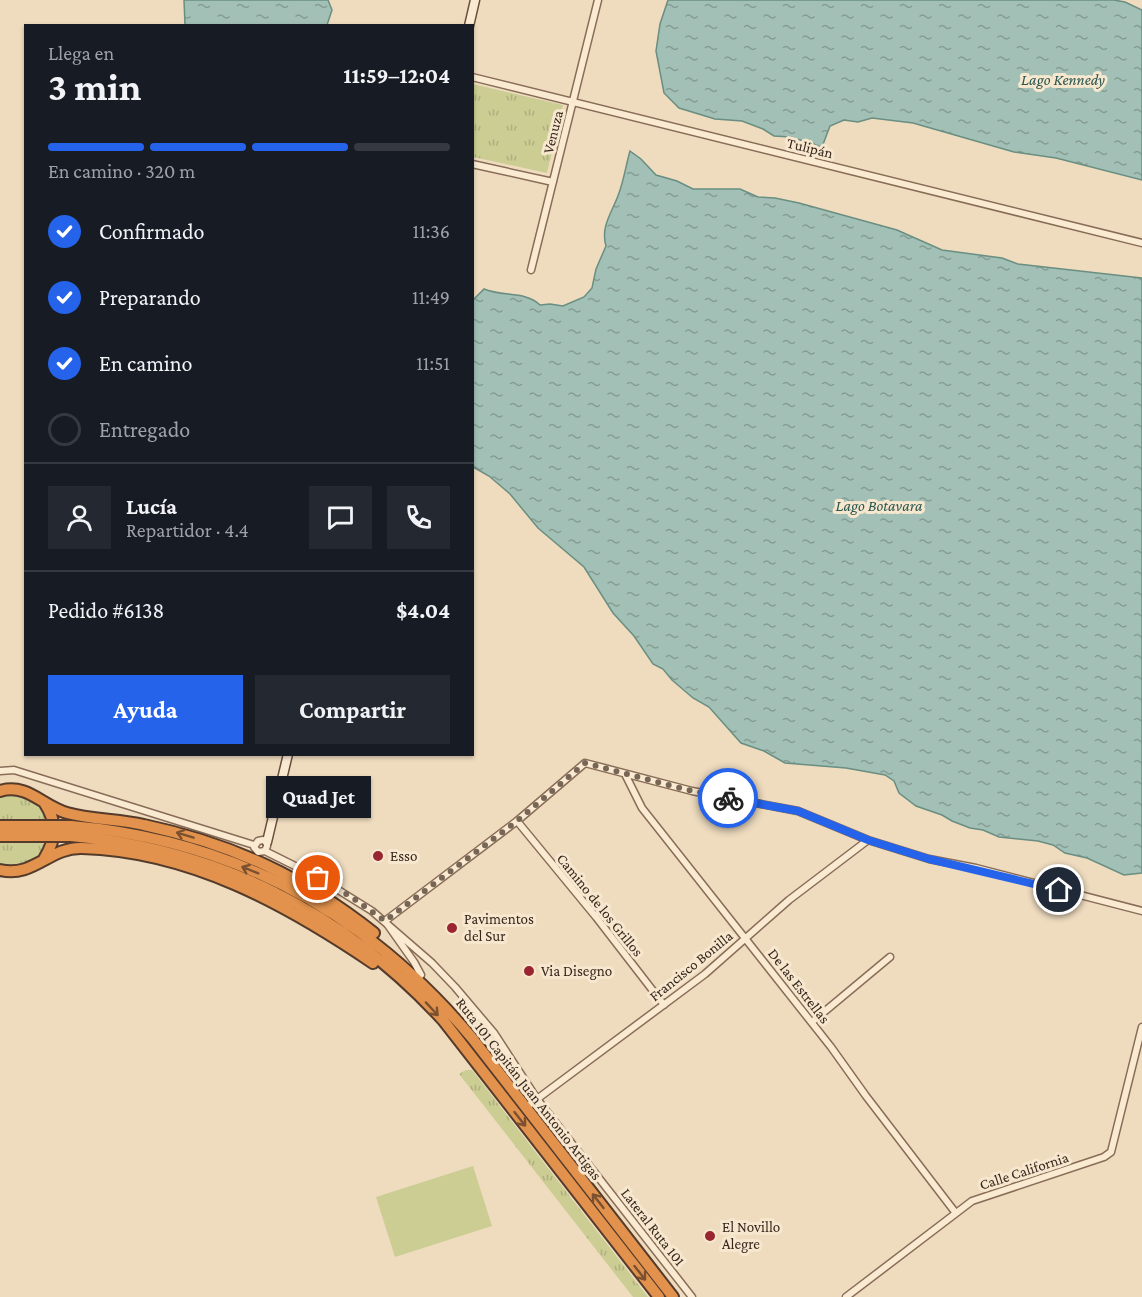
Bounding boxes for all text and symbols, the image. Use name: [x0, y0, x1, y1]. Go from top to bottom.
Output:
text: Llega en: [48, 42, 114, 64]
text: 11:59–12:04: [343, 63, 450, 88]
text: 3 min: [48, 65, 141, 108]
water label: Lago Kennedy: [1021, 71, 1105, 89]
street label: Venuza: [540, 109, 566, 155]
street label: Tulipán: [785, 135, 835, 162]
text: En camino · 320 m: [48, 160, 195, 182]
icon: check: [48, 215, 81, 248]
text: Confirmado: [99, 219, 205, 244]
text: 11:36: [413, 220, 450, 242]
icon: check: [48, 281, 81, 314]
text: Preparando: [99, 285, 201, 310]
text: 11:49: [412, 286, 450, 308]
icon: check: [48, 347, 81, 380]
text: En camino: [99, 351, 192, 376]
text: 11:51: [416, 352, 450, 374]
text: Entregado: [99, 417, 190, 442]
button: person: [48, 486, 111, 549]
button: chat: [309, 486, 372, 549]
button: phone: [387, 486, 450, 549]
text: Lucía: [126, 494, 177, 519]
water label: Lago Botavara: [835, 497, 923, 515]
text: Repartidor · 4.4: [126, 519, 249, 541]
text: Pedido #6138: [48, 598, 164, 623]
text: $4.04: [396, 598, 450, 623]
button: Ayuda: [48, 675, 243, 744]
button: Compartir: [255, 675, 450, 744]
courier: [698, 768, 758, 828]
callout: Quad Jet: [266, 776, 370, 818]
icon: bike: [712, 782, 745, 815]
text: Quad Jet: [282, 786, 355, 808]
one-way arrow: [176, 829, 195, 840]
place label: Esso: [390, 848, 417, 864]
marker: Esso: [371, 849, 385, 863]
street label: Camino de los Grillos: [554, 850, 646, 960]
pin: [292, 852, 343, 903]
icon: bag: [301, 861, 334, 894]
one-way arrow: [241, 864, 260, 875]
pin: [1033, 864, 1084, 915]
icon: home: [1042, 873, 1075, 906]
place label: Pavimentos del Sur: [464, 911, 534, 944]
marker: Pavimentos del Sur: [445, 921, 459, 935]
street label: Francisco Bonilla: [646, 928, 736, 1004]
street label: De las Estrellas: [765, 945, 833, 1027]
place label: Via Disegno: [541, 963, 612, 980]
marker: Via Disegno: [522, 964, 536, 978]
street label: Ruta 101 Capitán Juan Antonio Artigas: [452, 995, 605, 1184]
one-way arrow: [425, 1001, 439, 1016]
one-way arrow: [514, 1110, 527, 1126]
street label: Calle California: [977, 1149, 1071, 1193]
street label: Lateral Ruta 101: [618, 1185, 688, 1269]
one-way arrow: [592, 1193, 605, 1209]
place label: El Novillo Alegre: [722, 1219, 780, 1253]
marker: El Novillo Alegre: [703, 1229, 717, 1243]
one-way arrow: [634, 1264, 647, 1280]

